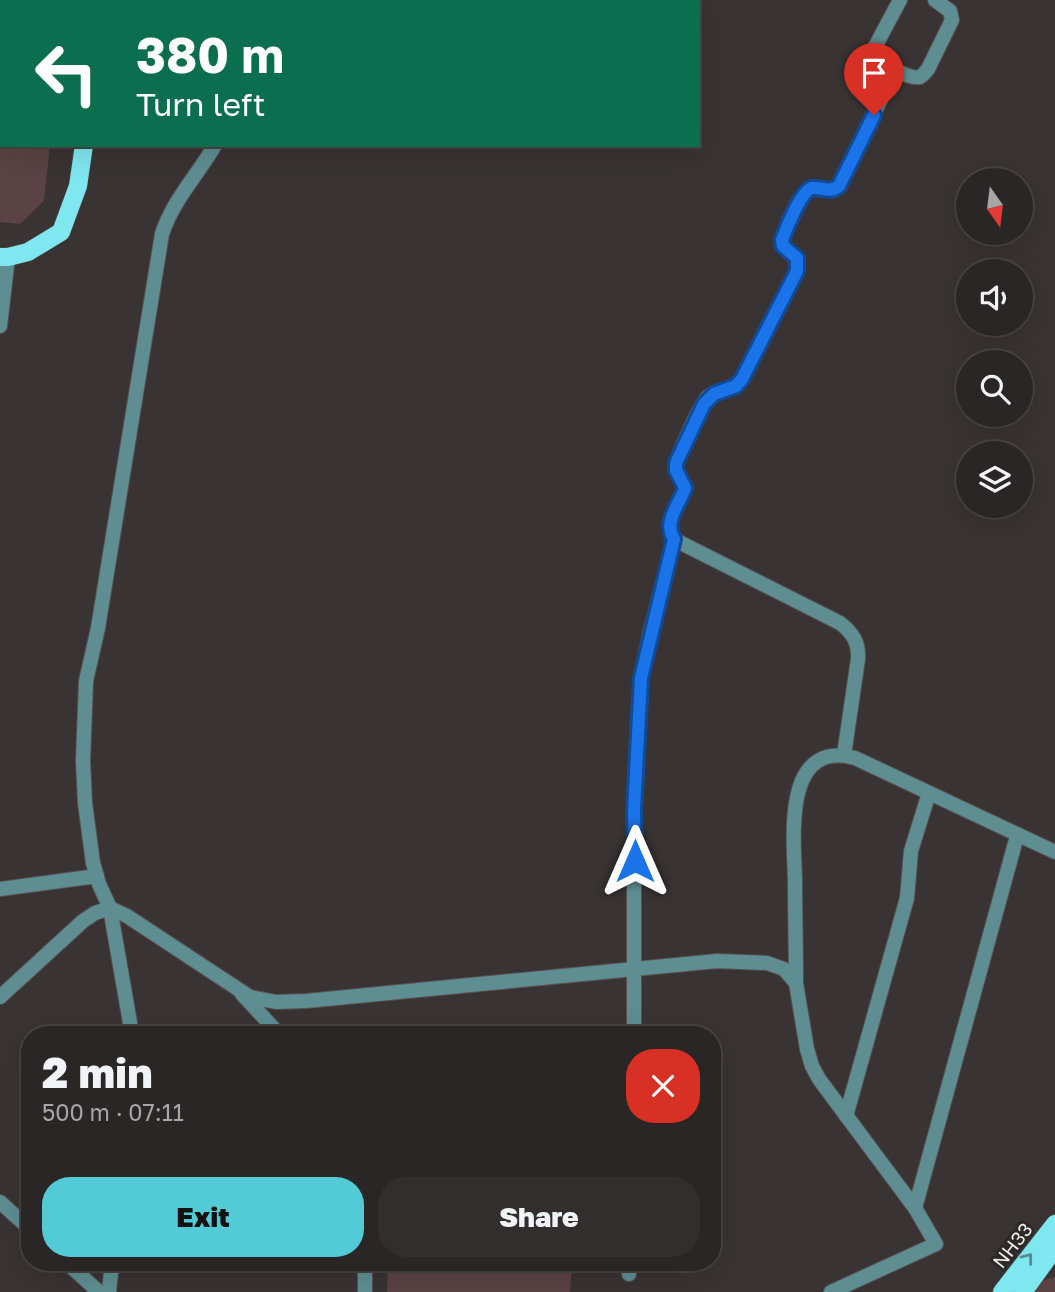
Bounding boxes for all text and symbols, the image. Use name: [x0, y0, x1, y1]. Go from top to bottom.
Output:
text: 380 m: [136, 25, 284, 84]
icon: left: [21, 28, 112, 119]
pin: [844, 43, 904, 115]
icon: arrive: [855, 54, 893, 92]
text: Turn left: [136, 85, 265, 123]
north arrow: [956, 168, 1032, 245]
map controls: [956, 168, 1033, 518]
button: sound: [956, 259, 1033, 336]
button: search: [956, 350, 1033, 427]
button: layers: [956, 441, 1033, 518]
position arrow: [598, 824, 672, 898]
text: 2 min: [42, 1047, 153, 1097]
button: close: [626, 1049, 700, 1123]
text: 500 m · 07:11: [42, 1098, 184, 1126]
button: Exit: [42, 1177, 364, 1257]
button: Share: [378, 1177, 700, 1257]
street label: NH33: [987, 1218, 1037, 1272]
one-way arrow: [1020, 1253, 1033, 1265]

